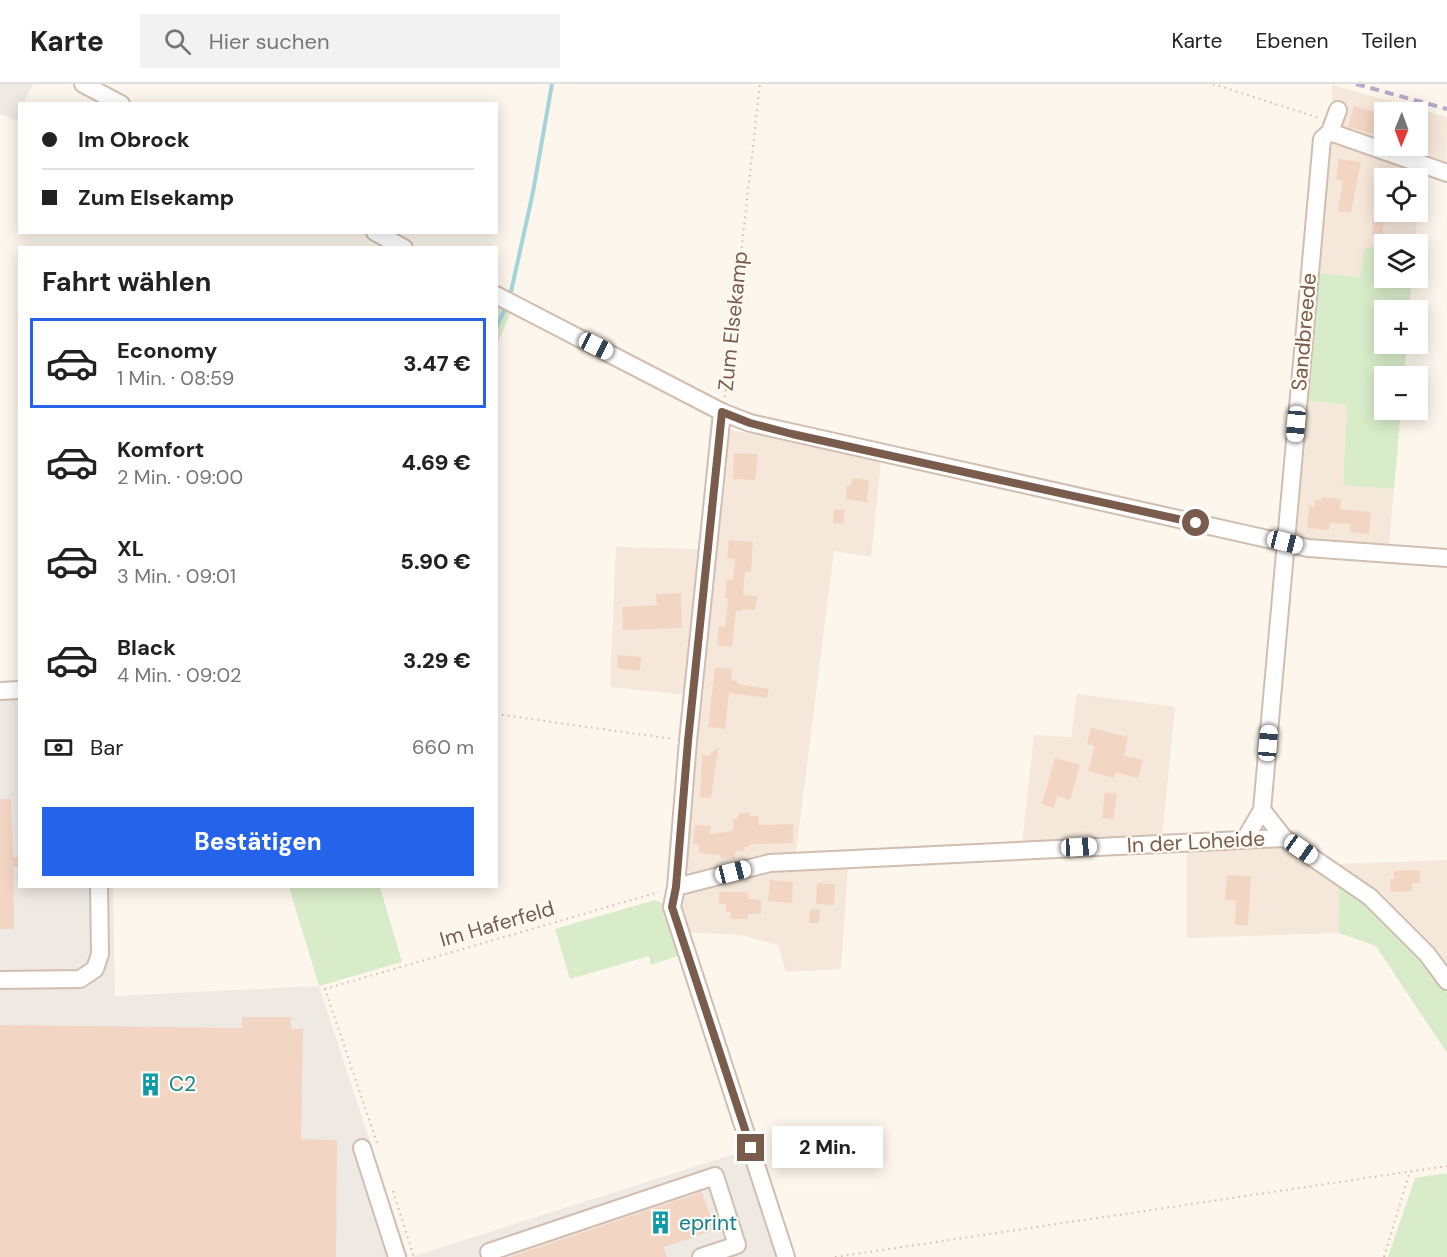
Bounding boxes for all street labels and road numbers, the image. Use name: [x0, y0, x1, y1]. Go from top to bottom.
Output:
street label: Zum Elsekamp: [712, 250, 754, 392]
street label: Sandbreede: [1285, 272, 1323, 392]
street label: In der Loheide: [1126, 824, 1266, 860]
street label: Im Haferfeld: [436, 894, 558, 954]

